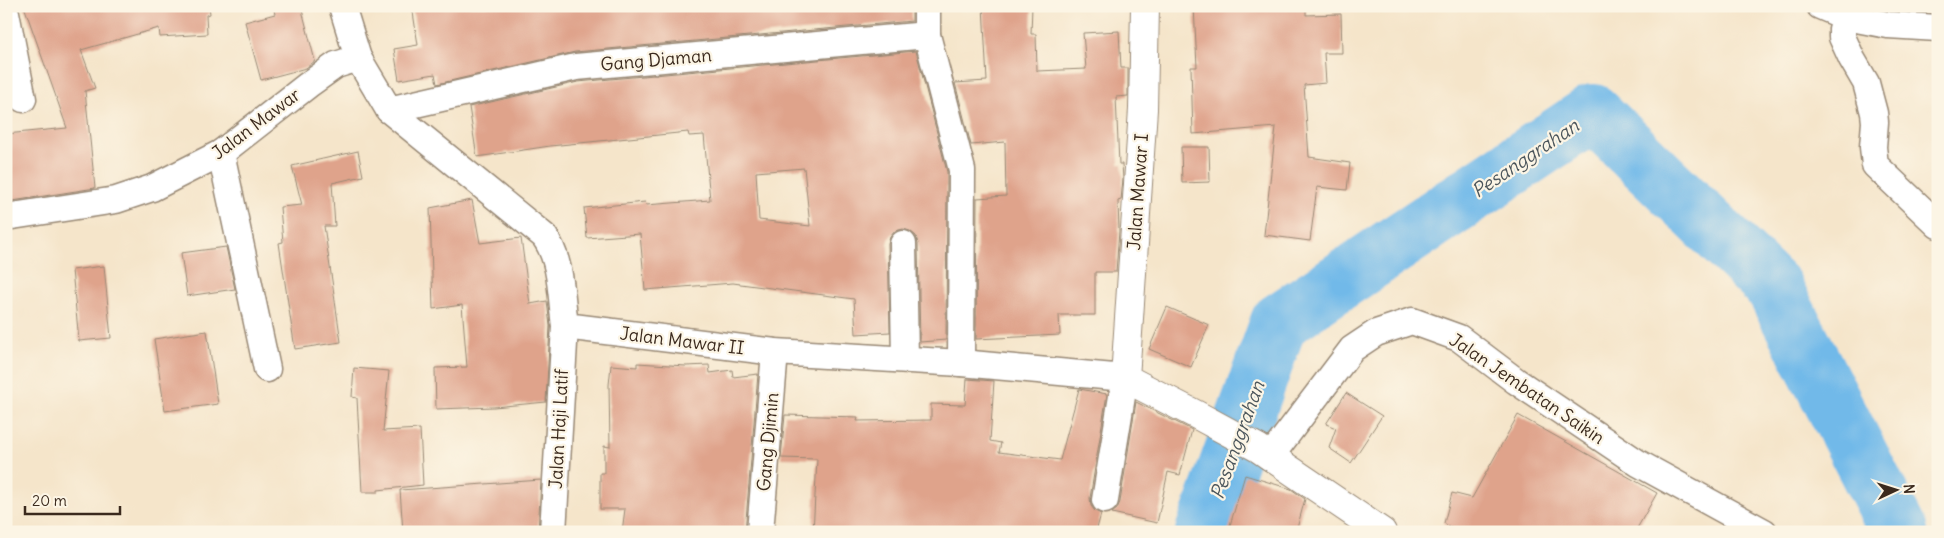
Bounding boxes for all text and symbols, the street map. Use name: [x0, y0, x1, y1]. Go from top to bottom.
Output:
street label: Gang Djaman: [599, 43, 713, 76]
street label: Jalan Mawar: [207, 82, 305, 164]
water label: Pesanggrahan: [1467, 113, 1584, 203]
street label: Jalan Mawar I: [1122, 133, 1153, 251]
street label: Jalan Mawar II: [619, 321, 746, 360]
street label: Jalan Jembatan Saikin: [1445, 328, 1609, 449]
street label: Jalan Haji Latif: [544, 367, 573, 489]
water label: Pesanggrahan: [1205, 377, 1270, 502]
street label: Gang Djimin: [752, 392, 783, 492]
north arrow: [1872, 466, 1922, 516]
scale bar: [25, 483, 120, 515]
text: N: [1900, 484, 1918, 495]
text: 20 m: [32, 491, 67, 510]

